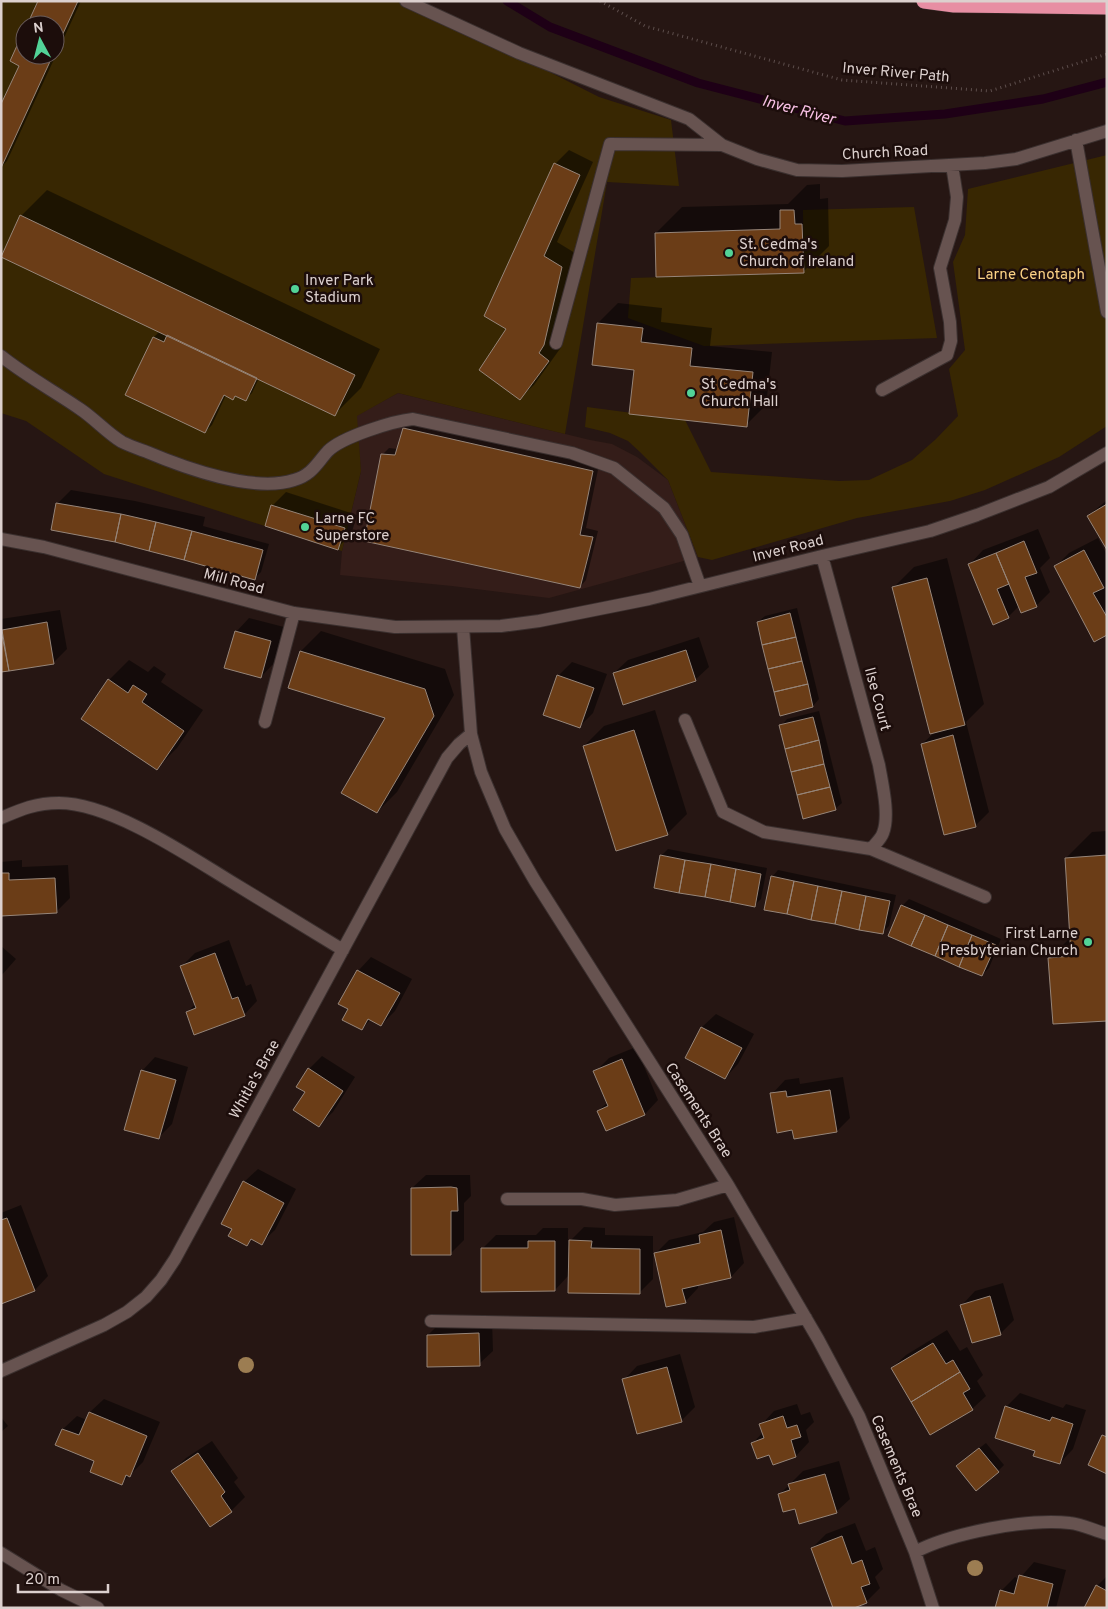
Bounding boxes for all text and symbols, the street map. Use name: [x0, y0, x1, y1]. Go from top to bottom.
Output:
north arrow: [15, 15, 65, 65]
text: N: [33, 20, 45, 38]
street label: Inver River Path: [842, 59, 950, 88]
water label: Inver River: [760, 92, 839, 131]
street label: Church Road: [841, 142, 929, 165]
place label: St. Cedma's Church of Ireland: [739, 236, 854, 272]
marker: St. Cedma's Church of Ireland: [723, 247, 735, 259]
park label: Larne Cenotaph: [977, 266, 1085, 285]
place label: Inver Park Stadium: [305, 272, 374, 308]
marker: Inver Park Stadium: [289, 283, 301, 295]
place label: St Cedma's Church Hall: [701, 376, 778, 412]
marker: St Cedma's Church Hall: [685, 387, 697, 399]
place label: Larne FC Superstore: [315, 510, 389, 546]
marker: Larne FC Superstore: [299, 521, 311, 533]
street label: Inver Road: [751, 531, 826, 567]
street label: Mill Road: [201, 565, 266, 600]
street label: Ilse Court: [859, 665, 894, 733]
place label: First Larne Presbyterian Church: [940, 925, 1078, 961]
marker: First Larne Presbyterian Church: [1082, 936, 1094, 948]
street label: Whitla's Brae: [226, 1037, 285, 1123]
street label: Casements Brae: [660, 1060, 736, 1162]
street label: Casements Brae: [865, 1412, 926, 1521]
scale bar: [18, 1562, 108, 1594]
text: 20 m: [25, 1571, 60, 1590]

